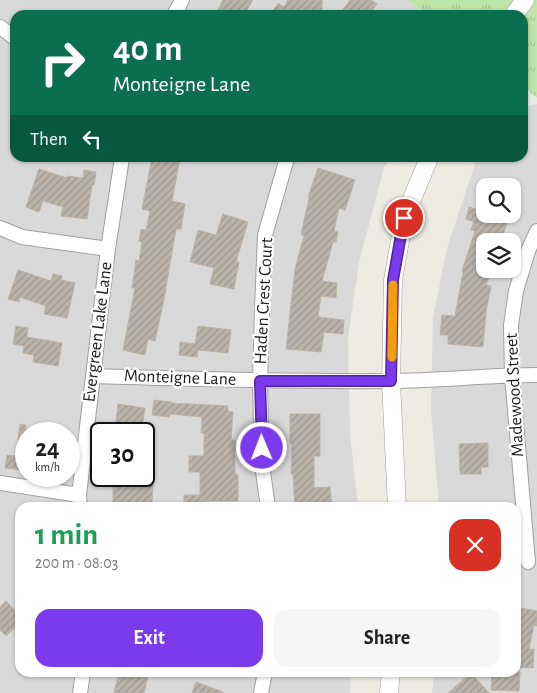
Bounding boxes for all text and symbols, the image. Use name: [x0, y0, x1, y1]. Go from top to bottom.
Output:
icon: right: [30, 30, 95, 95]
text: 40 m: [113, 32, 182, 67]
text: Monteigne Lane: [113, 73, 250, 95]
icon: left: [78, 125, 106, 153]
text: Then: [30, 130, 68, 149]
map controls: [476, 178, 521, 278]
button: search: [476, 178, 521, 223]
pin: [383, 197, 425, 239]
icon: arrive: [390, 204, 418, 232]
button: layers: [476, 233, 521, 278]
street label: Haden Crest Court: [252, 237, 276, 365]
street label: Evergreen Lake Lane: [80, 261, 116, 403]
street label: Madewood Street: [503, 332, 527, 457]
street label: Monteigne Lane: [123, 367, 237, 389]
position arrow: [235, 421, 287, 473]
speed limit sign: 30: [90, 422, 155, 487]
text: 24: [35, 436, 60, 461]
text: km/h: [35, 461, 60, 473]
button: close: [449, 519, 501, 571]
text: 1 min: [35, 520, 98, 550]
text: 200 m · 08:03: [35, 555, 118, 571]
button: Exit: [35, 609, 263, 667]
button: Share: [273, 609, 501, 667]

